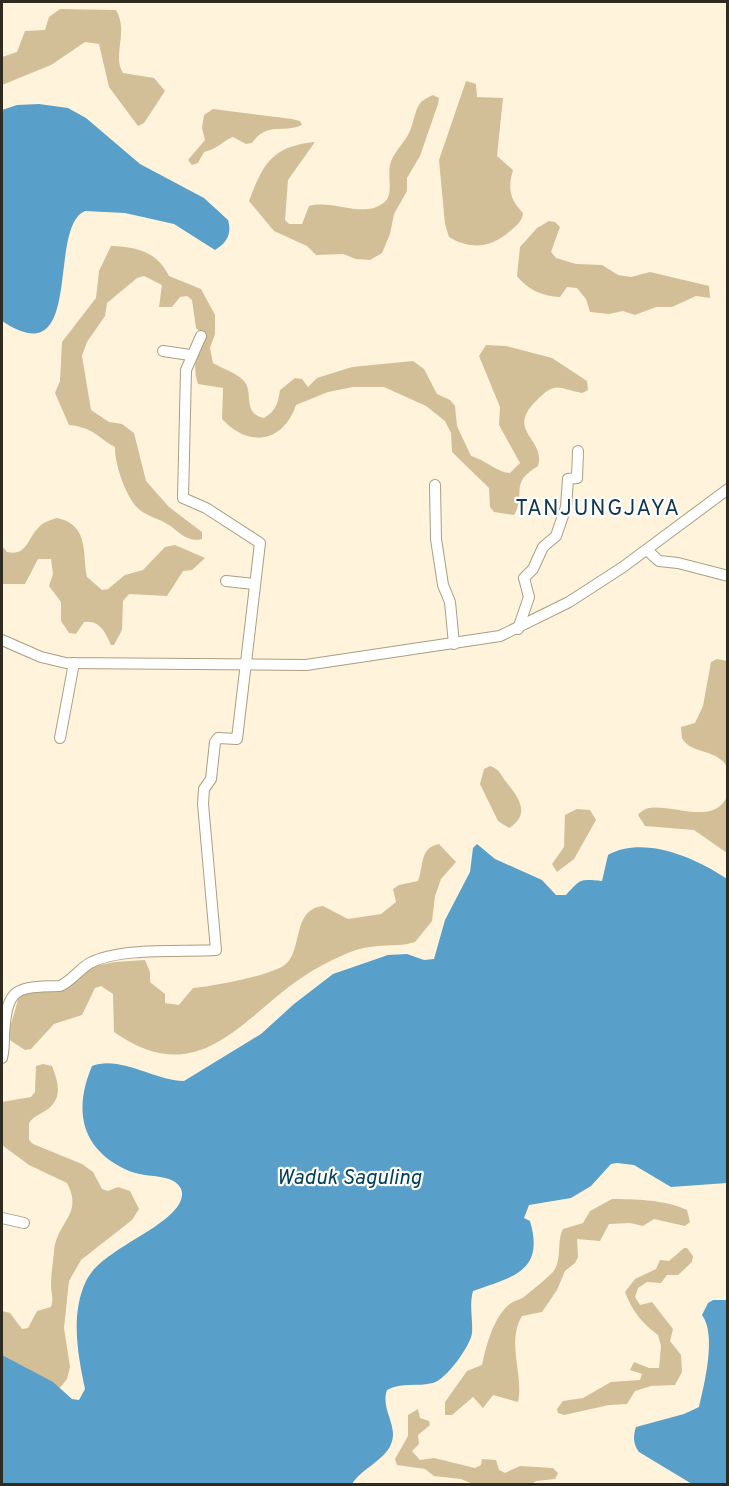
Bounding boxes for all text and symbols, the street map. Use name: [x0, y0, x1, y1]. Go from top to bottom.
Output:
district label: TANJUNGJAYA: [515, 496, 681, 523]
water label: Waduk Saguling: [277, 1165, 422, 1192]

